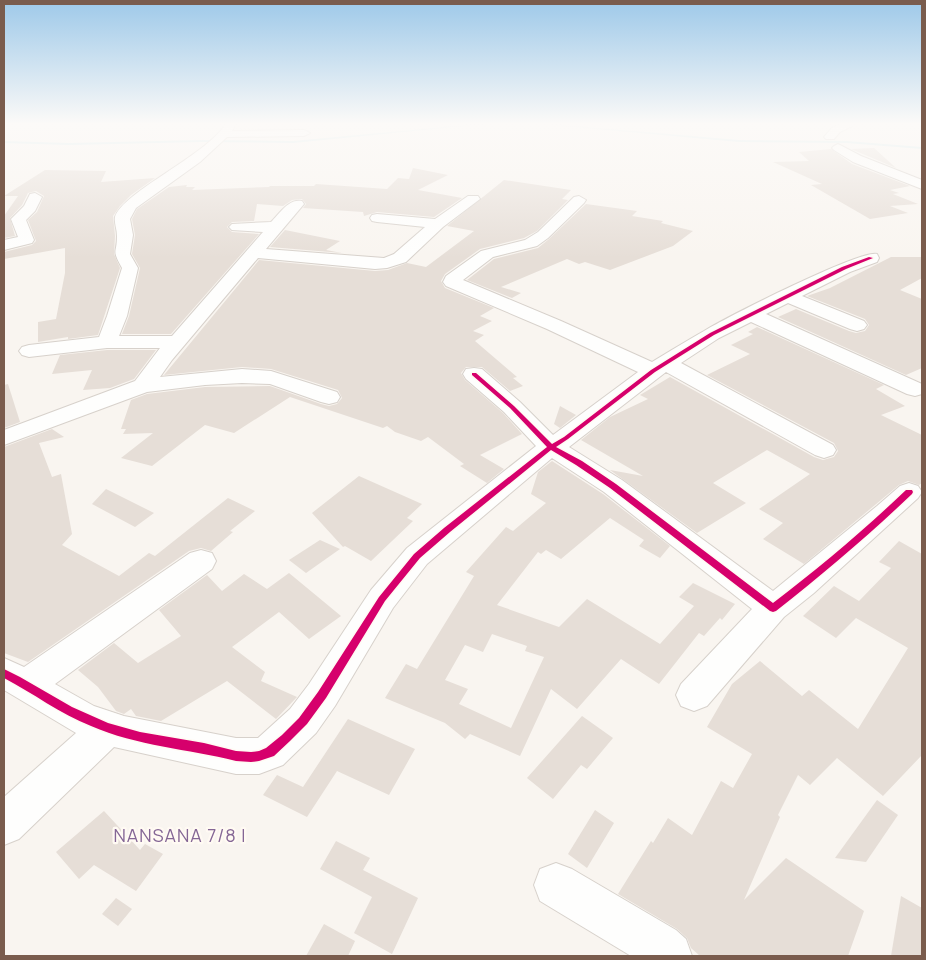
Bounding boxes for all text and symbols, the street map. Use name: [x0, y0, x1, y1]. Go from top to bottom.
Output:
district label: NANSANA 7/8 I: [113, 823, 247, 847]

